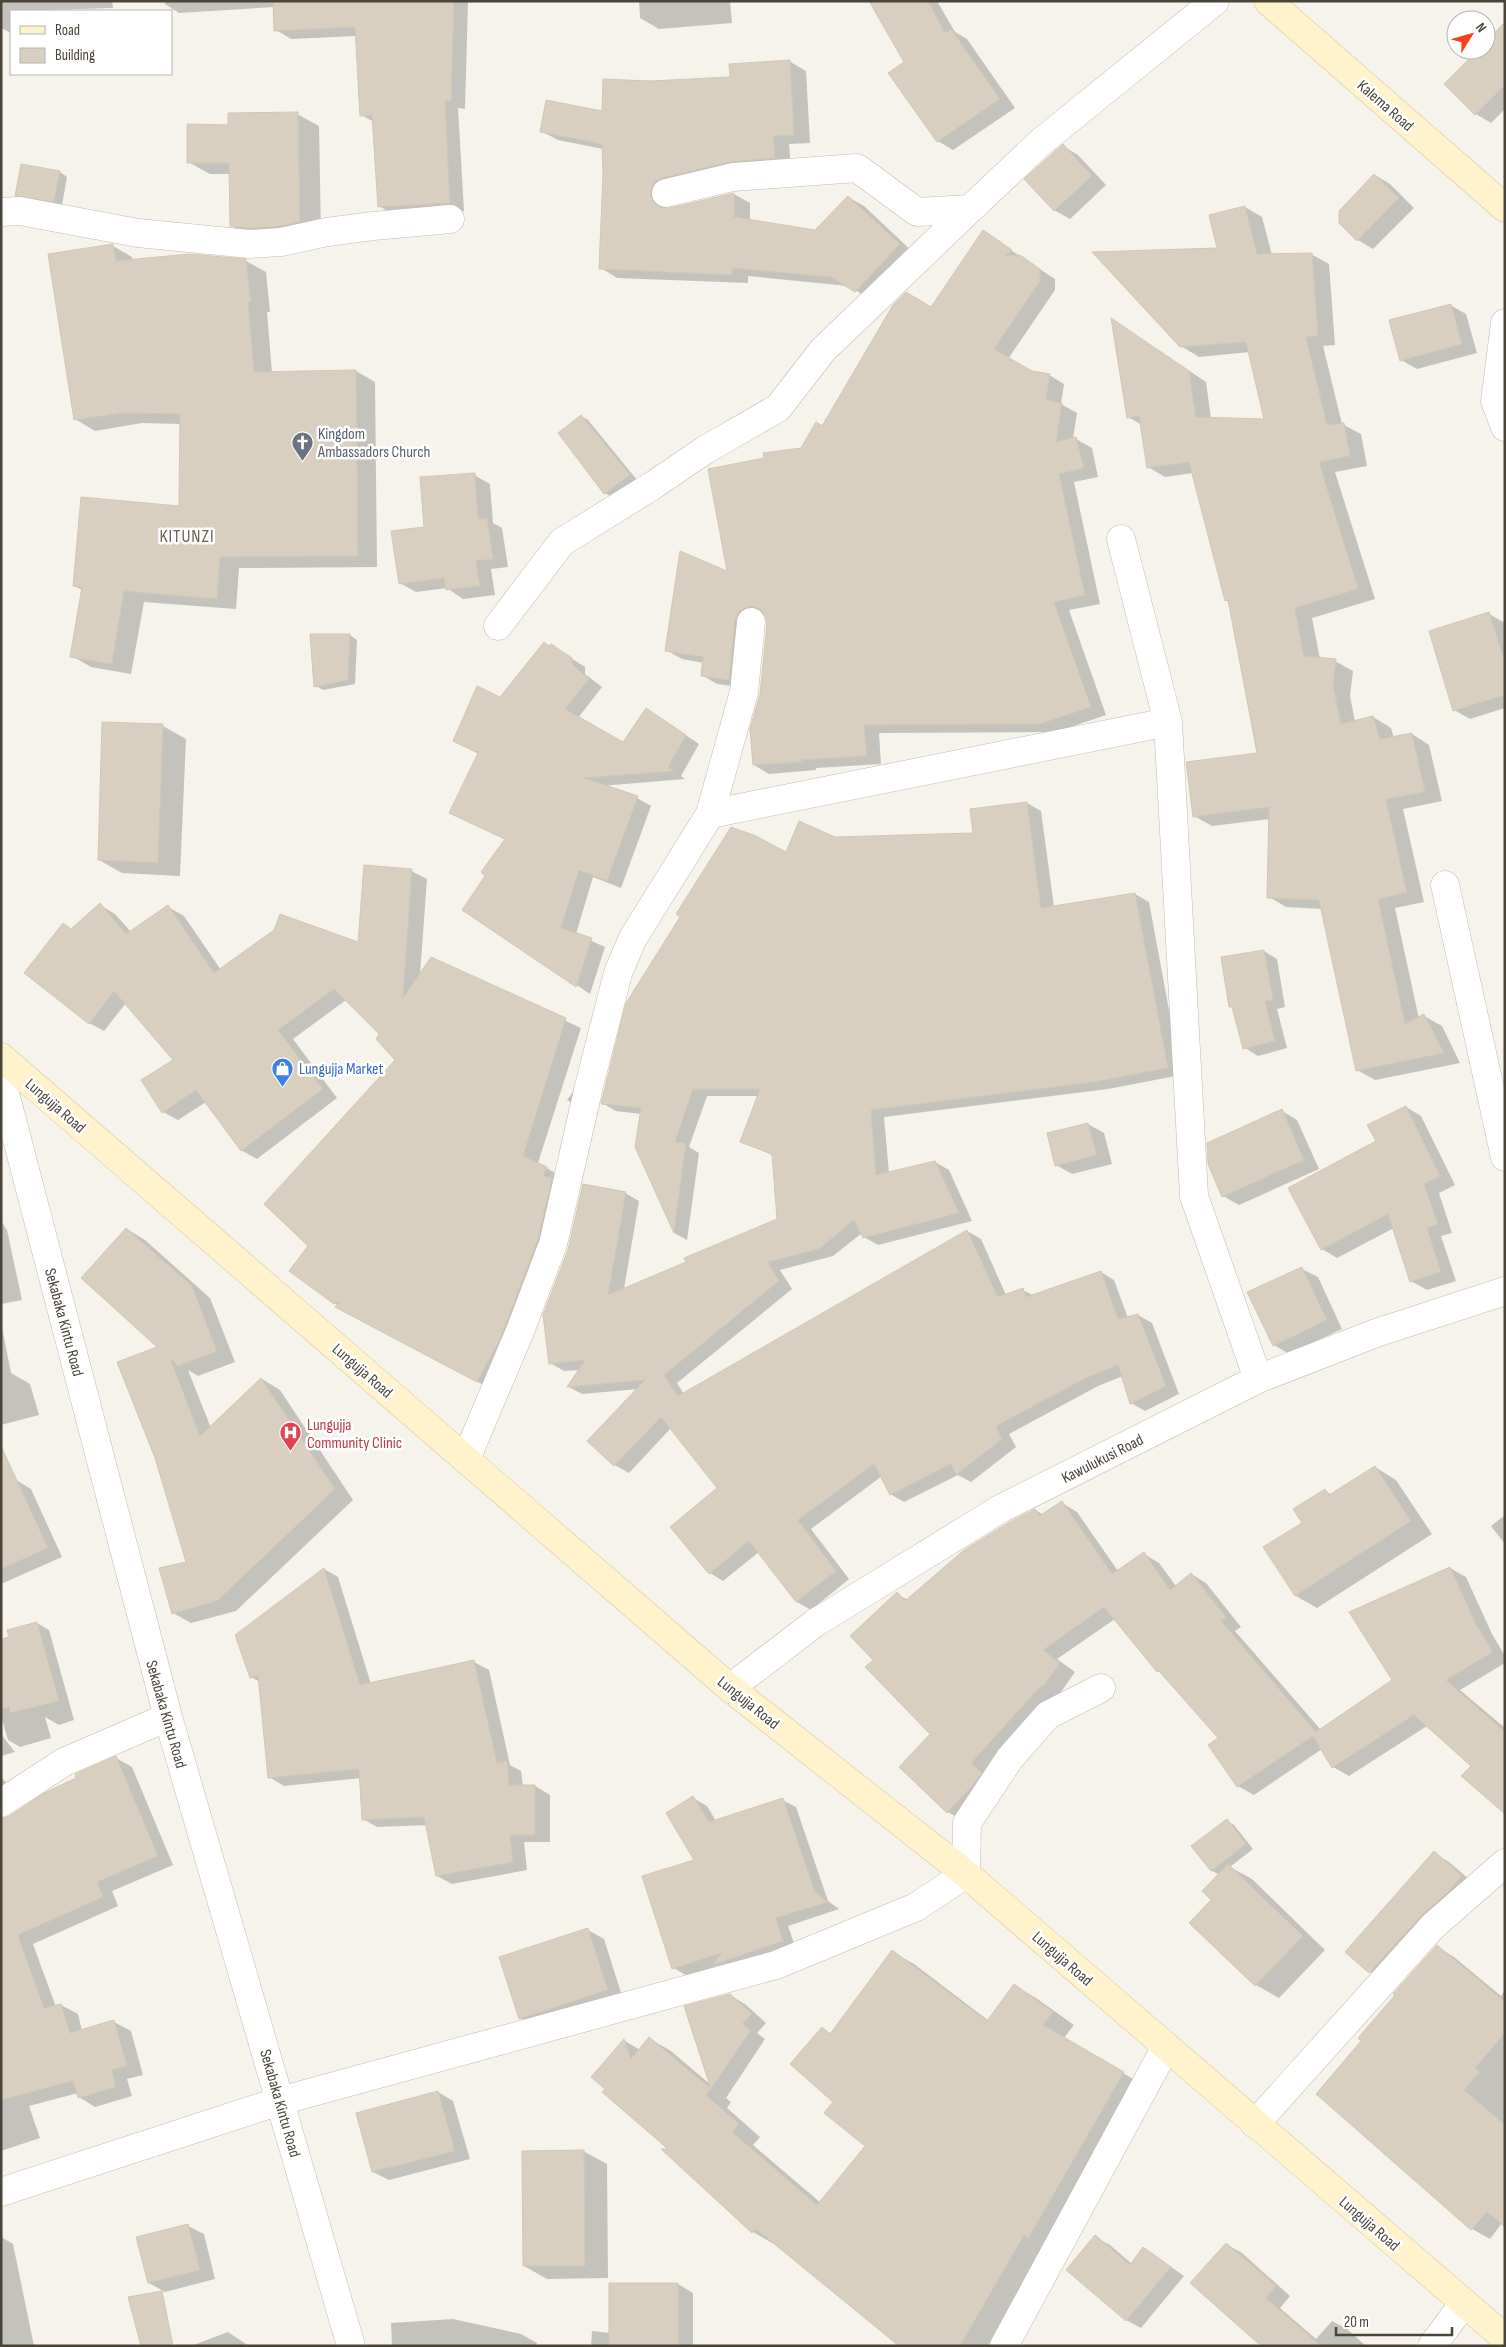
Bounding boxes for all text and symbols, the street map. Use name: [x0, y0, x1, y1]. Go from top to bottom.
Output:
legend: [10, 10, 172, 75]
north arrow: [1446, 10, 1496, 60]
text: N: [1472, 19, 1490, 36]
text: Road: [55, 21, 80, 40]
text: Building: [55, 46, 95, 65]
street label: Kalema Road: [1353, 77, 1417, 136]
place label: Kingdom Ambassadors Church: [317, 425, 430, 462]
church icon: Kingdom Ambassadors Church: [290, 430, 314, 461]
district label: KITUNZI: [159, 526, 215, 547]
shop icon: Lungujja Market: [271, 1056, 295, 1087]
place label: Lungujja Market: [299, 1060, 383, 1079]
street label: Lungujja Road: [21, 1075, 89, 1137]
street label: Sekabaka Kintu Road: [40, 1266, 87, 1379]
street label: Lungujja Road: [328, 1340, 396, 1402]
place label: Lungujja Community Clinic: [307, 1416, 402, 1453]
hospital icon: Lungujja Community Clinic: [279, 1421, 303, 1452]
street label: Kawulukusi Road: [1059, 1431, 1147, 1488]
street label: Sekabaka Kintu Road: [141, 1658, 190, 1770]
street label: Lungujja Road: [713, 1673, 783, 1734]
street label: Lungujja Road: [1028, 1928, 1096, 1990]
street label: Sekabaka Kintu Road: [255, 2047, 304, 2159]
street label: Lungujja Road: [1335, 2193, 1403, 2255]
scale bar: [1336, 2304, 1452, 2336]
text: 20 m: [1344, 2313, 1369, 2332]

